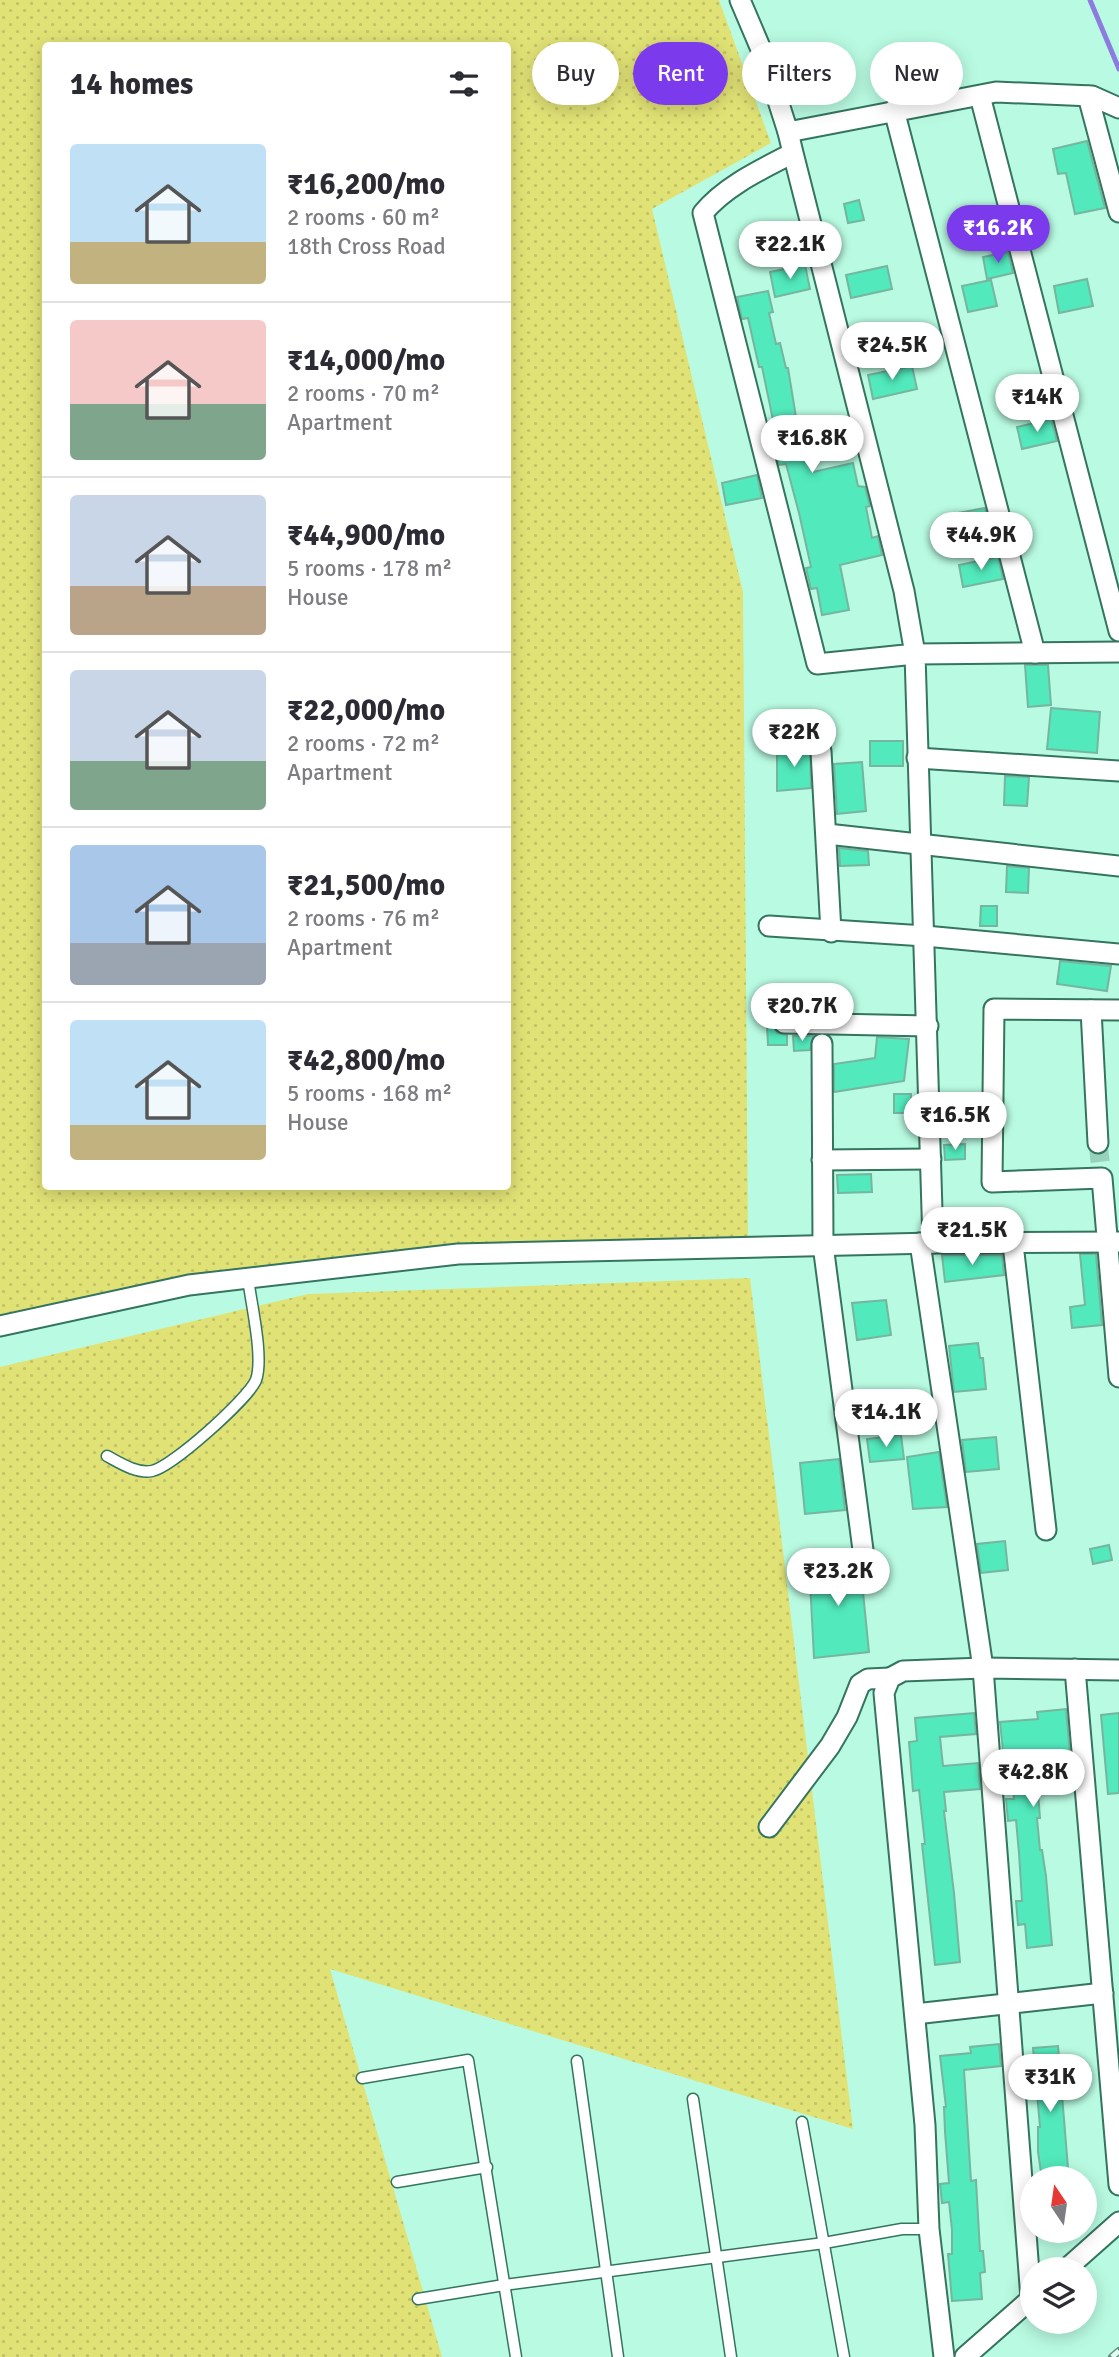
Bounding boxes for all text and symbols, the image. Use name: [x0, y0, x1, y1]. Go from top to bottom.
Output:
chip: Buy: [532, 42, 619, 105]
chip: Rent: [633, 42, 728, 105]
chip: Filters: [742, 42, 856, 105]
chip: New: [870, 42, 963, 105]
icon: filters: [445, 65, 483, 103]
text: 14 homes: [70, 66, 193, 103]
text: ₹16,200/mo: [287, 166, 445, 203]
icon: home: [126, 172, 210, 256]
text: 2 rooms · 60 m²: [287, 203, 440, 232]
pin: ₹16.2K: [941, 205, 1055, 265]
text: ₹16.2K: [963, 213, 1033, 242]
pin: ₹22.1K: [733, 222, 847, 281]
text: ₹22.1K: [755, 229, 825, 258]
text: 18th Cross Road: [287, 232, 446, 261]
pin: ₹24.5K: [835, 322, 949, 382]
text: ₹24.5K: [857, 330, 927, 359]
text: ₹14,000/mo: [287, 342, 445, 379]
icon: home: [126, 348, 210, 432]
pin: ₹14K: [996, 374, 1078, 434]
text: 2 rooms · 70 m²: [287, 379, 440, 408]
text: ₹14K: [1011, 382, 1063, 411]
text: Apartment: [287, 408, 392, 437]
pin: ₹16.8K: [755, 416, 869, 475]
text: ₹16.8K: [777, 423, 847, 452]
pin: ₹44.9K: [924, 512, 1038, 572]
text: ₹44,900/mo: [287, 517, 445, 554]
text: ₹44.9K: [946, 520, 1016, 549]
icon: home: [126, 523, 210, 607]
text: 5 rooms · 178 m²: [287, 554, 452, 583]
text: House: [287, 583, 349, 612]
text: ₹22,000/mo: [287, 692, 445, 729]
icon: home: [126, 698, 210, 782]
pin: ₹22K: [753, 710, 835, 769]
text: ₹22K: [768, 717, 820, 746]
text: 2 rooms · 72 m²: [287, 729, 440, 758]
text: Apartment: [287, 758, 392, 787]
text: ₹21,500/mo: [287, 867, 445, 904]
icon: home: [126, 873, 210, 957]
text: 2 rooms · 76 m²: [287, 904, 440, 933]
text: Apartment: [287, 933, 392, 962]
pin: ₹20.7K: [745, 984, 859, 1043]
text: ₹20.7K: [767, 991, 837, 1020]
text: ₹42,800/mo: [287, 1042, 445, 1079]
icon: home: [126, 1048, 210, 1132]
text: 5 rooms · 168 m²: [287, 1079, 452, 1108]
pin: ₹16.5K: [898, 1092, 1012, 1152]
text: ₹16.5K: [920, 1100, 990, 1129]
text: House: [287, 1108, 349, 1137]
pin: ₹21.5K: [915, 1208, 1029, 1267]
text: ₹21.5K: [937, 1215, 1007, 1244]
pin: ₹14.1K: [829, 1390, 943, 1449]
text: ₹14.1K: [851, 1397, 921, 1426]
pin: ₹23.2K: [781, 1548, 895, 1608]
text: ₹23.2K: [803, 1556, 873, 1585]
pin: ₹42.8K: [976, 1750, 1090, 1809]
text: ₹42.8K: [998, 1757, 1068, 1786]
pin: ₹31K: [1009, 2054, 1091, 2114]
text: ₹31K: [1024, 2062, 1076, 2091]
north arrow: [1020, 2166, 1097, 2244]
map controls: [1020, 2166, 1097, 2334]
button: layers: [1020, 2257, 1097, 2334]

